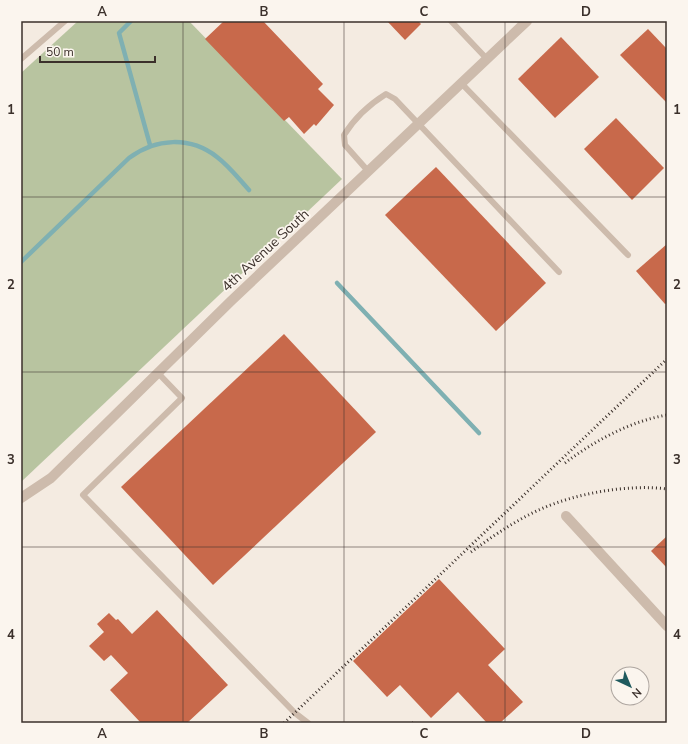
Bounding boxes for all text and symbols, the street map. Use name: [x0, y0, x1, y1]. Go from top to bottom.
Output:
text: A: [97, 3, 107, 21]
text: B: [260, 3, 269, 21]
text: C: [420, 3, 429, 21]
text: D: [581, 3, 591, 21]
scale bar: [40, 38, 155, 64]
text: 50 m: [46, 44, 74, 60]
text: 1: [7, 101, 15, 119]
text: 1: [673, 101, 681, 119]
street label: 4th Avenue South: [217, 205, 313, 296]
text: 2: [7, 276, 15, 294]
text: 2: [673, 276, 681, 294]
text: 3: [7, 451, 15, 469]
text: 3: [673, 451, 681, 469]
text: 4: [7, 626, 15, 644]
text: 4: [673, 626, 681, 644]
north arrow: [610, 666, 650, 706]
text: N: [628, 685, 645, 701]
text: A: [97, 725, 107, 743]
text: B: [260, 725, 269, 743]
text: C: [420, 725, 429, 743]
text: D: [581, 725, 591, 743]

